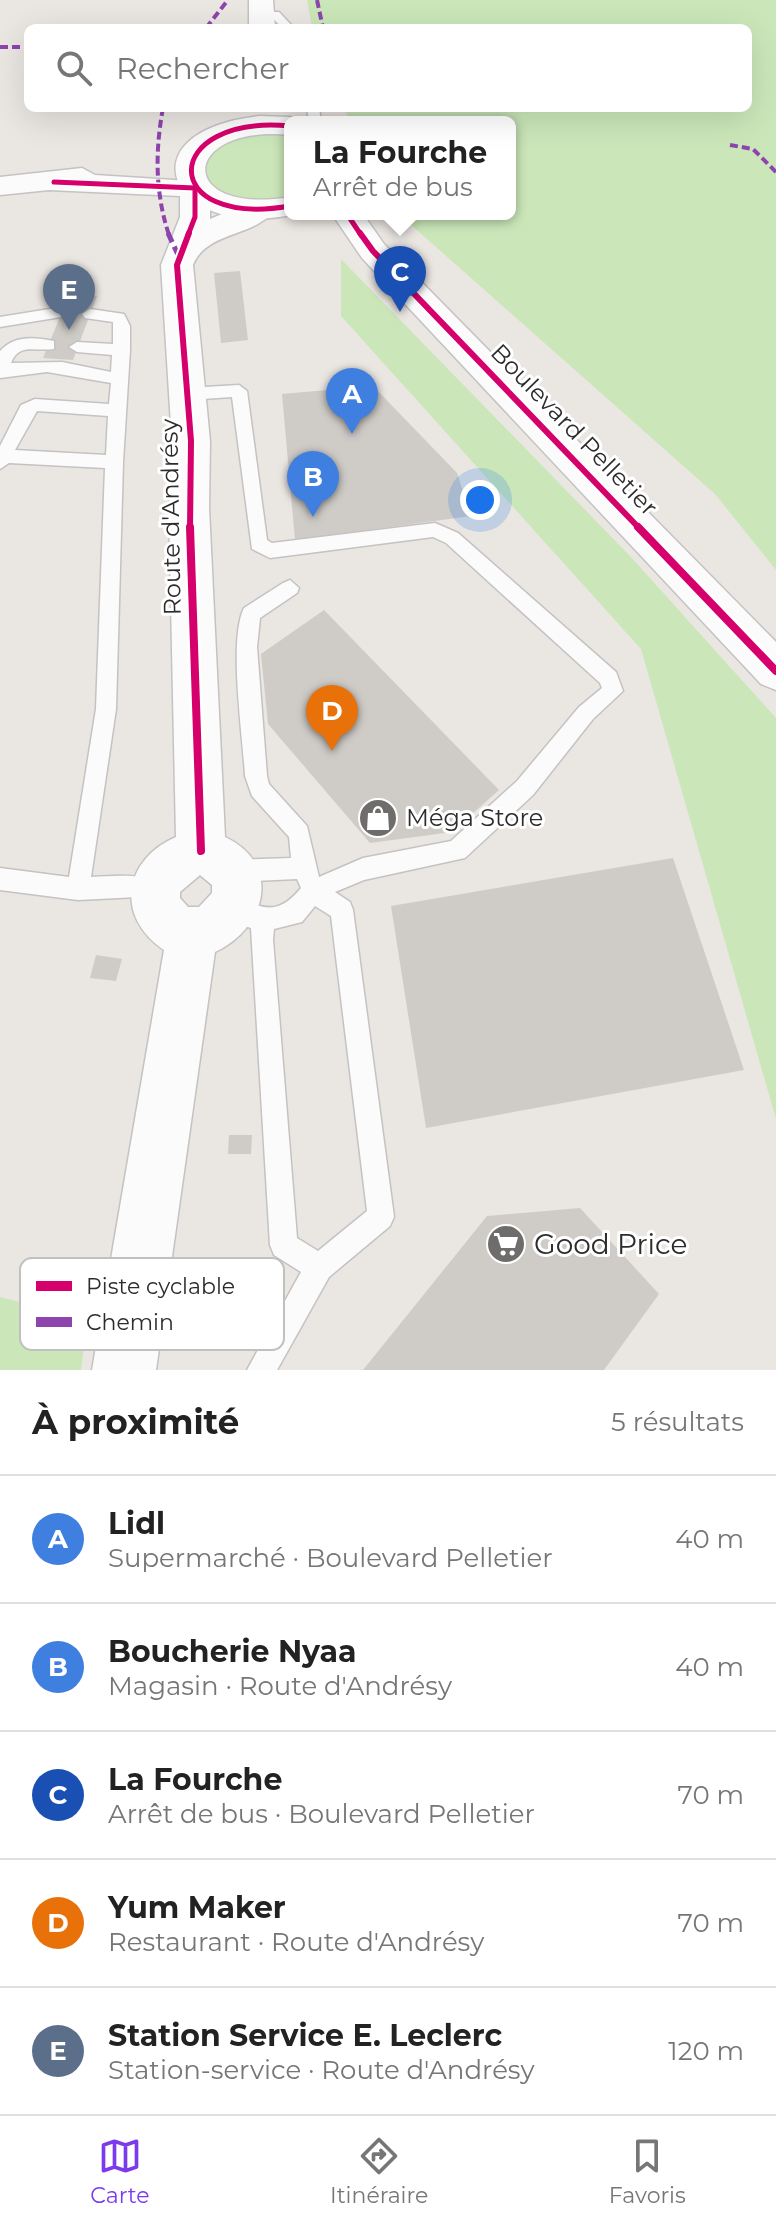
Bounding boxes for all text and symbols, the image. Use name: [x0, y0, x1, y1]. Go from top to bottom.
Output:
search box: [24, 24, 752, 112]
icon: search: [52, 46, 96, 90]
text: Rechercher: [116, 50, 290, 87]
popup: [284, 116, 516, 220]
text: La Fourche: [313, 134, 487, 171]
text: Arrêt de bus: [313, 171, 473, 203]
pin: C: [374, 246, 426, 312]
pin: E: [43, 264, 95, 330]
street label: Boulevard Pelletier: [485, 338, 664, 522]
pin: A: [326, 368, 378, 434]
street label: Route d'Andrésy: [154, 418, 187, 616]
pin: B: [287, 451, 339, 517]
your location: [460, 480, 500, 520]
pin: D: [306, 685, 358, 751]
shop icon: Méga Store: [357, 797, 399, 839]
place label: Méga Store: [406, 803, 543, 832]
supermarket icon: Good Price: [485, 1223, 527, 1265]
place label: Good Price: [534, 1227, 688, 1261]
legend: [20, 1258, 284, 1350]
text: Piste cyclable: [86, 1273, 235, 1300]
text: Chemin: [86, 1309, 174, 1336]
text: À proximité: [32, 1401, 239, 1443]
text: 5 résultats: [611, 1406, 744, 1438]
text: Lidl: [108, 1505, 165, 1542]
text: A: [48, 1523, 68, 1555]
text: 40 m: [675, 1523, 744, 1555]
text: Supermarché · Boulevard Pelletier: [108, 1542, 553, 1574]
text: Boucherie Nyaa: [108, 1633, 356, 1670]
text: B: [48, 1651, 68, 1683]
text: 40 m: [675, 1651, 744, 1683]
text: Magasin · Route d'Andrésy: [108, 1670, 452, 1702]
text: La Fourche: [108, 1761, 282, 1798]
text: C: [49, 1779, 67, 1811]
text: 70 m: [678, 1779, 744, 1811]
text: Arrêt de bus · Boulevard Pelletier: [108, 1798, 535, 1830]
text: Yum Maker: [108, 1889, 286, 1926]
text: D: [47, 1907, 69, 1939]
text: 70 m: [678, 1907, 744, 1939]
text: Restaurant · Route d'Andrésy: [108, 1926, 484, 1958]
text: Station Service E. Leclerc: [108, 2017, 502, 2054]
text: E: [49, 2035, 67, 2067]
text: 120 m: [668, 2035, 744, 2067]
text: Station-service · Route d'Andrésy: [108, 2054, 535, 2086]
tab: Carte: [90, 2134, 150, 2209]
tab: Itinéraire: [330, 2134, 428, 2209]
tab: Favoris: [609, 2134, 686, 2209]

